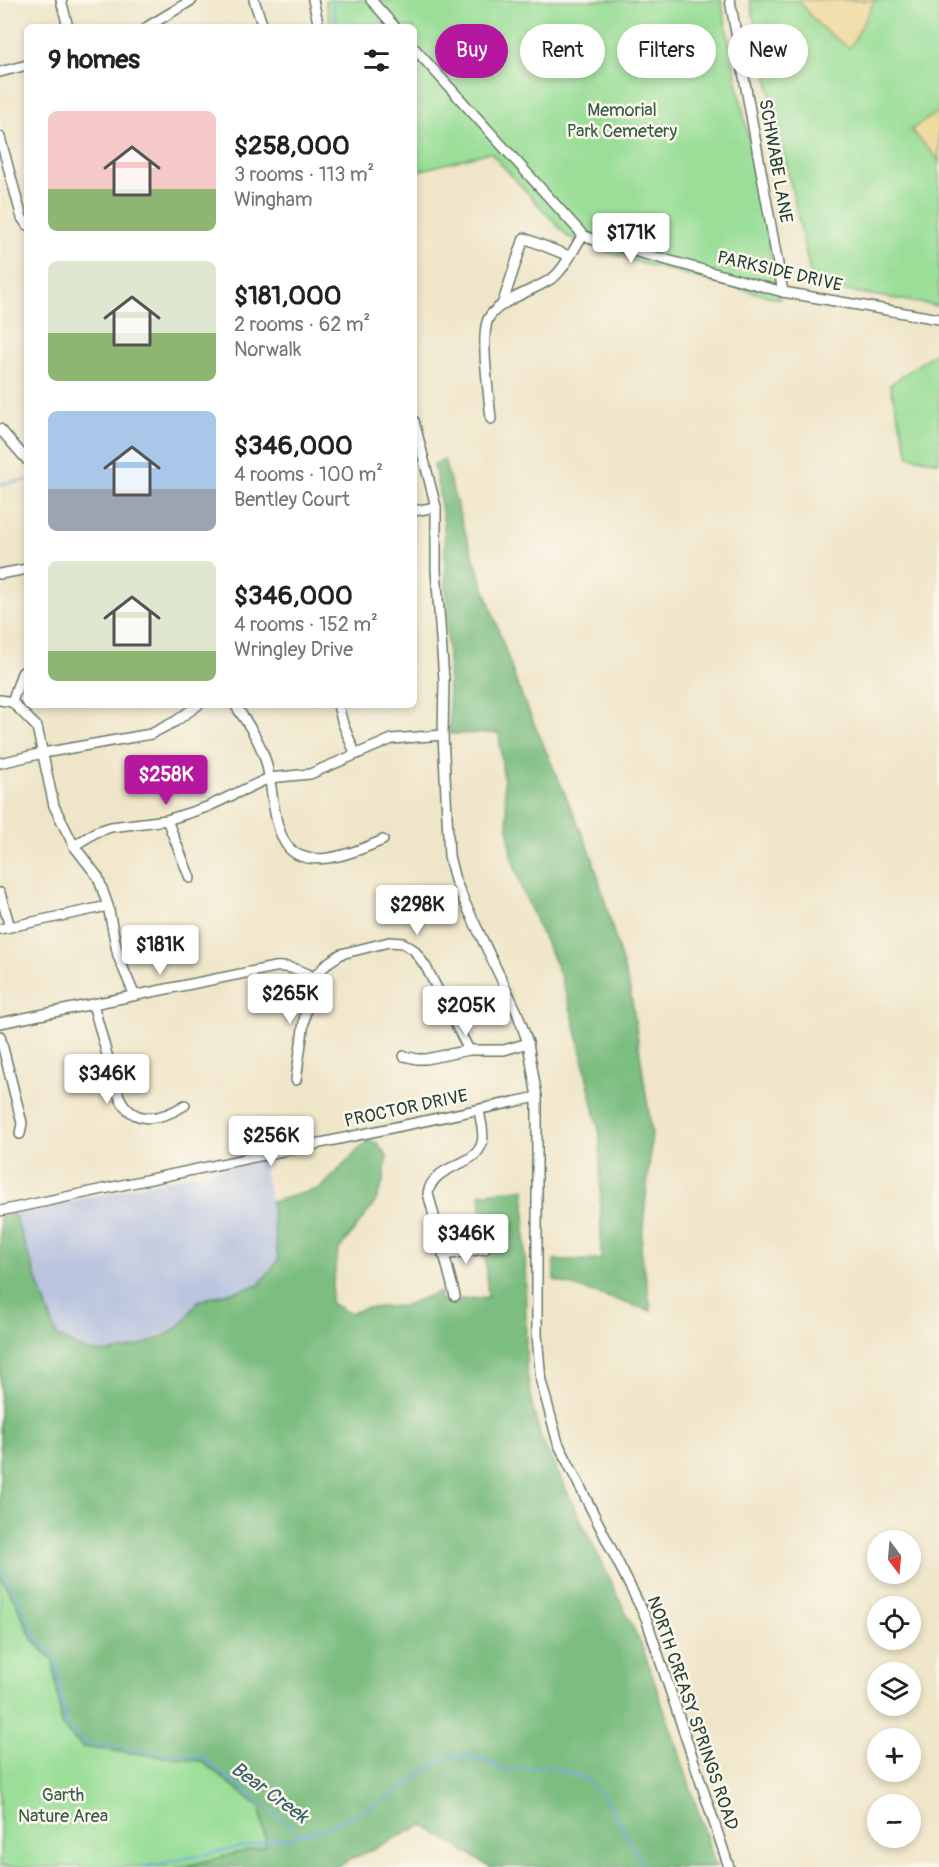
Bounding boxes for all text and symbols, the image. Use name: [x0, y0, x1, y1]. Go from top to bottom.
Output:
chip: Buy: [435, 24, 508, 78]
chip: Rent: [520, 24, 605, 78]
chip: Filters: [617, 24, 716, 78]
chip: New: [728, 24, 808, 78]
text: 9 homes: [48, 44, 140, 76]
icon: filters: [360, 44, 393, 77]
street label: SCHWABE LANE: [753, 97, 798, 225]
park label: Memorial Park Cemetery: [567, 99, 677, 143]
text: $258,000: [234, 130, 350, 162]
icon: home: [96, 135, 168, 207]
text: 3 rooms · 113 m²: [234, 162, 374, 187]
text: Wingham: [234, 187, 312, 212]
pin: $171K: [589, 213, 673, 264]
text: $171K: [606, 220, 656, 245]
street label: PARKSIDE DRIVE: [715, 246, 845, 297]
text: $181,000: [234, 280, 341, 312]
icon: home: [96, 285, 168, 357]
text: 2 rooms · 62 m²: [234, 312, 370, 337]
text: Norwalk: [234, 337, 301, 362]
text: $346,000: [234, 430, 353, 462]
icon: home: [96, 435, 168, 507]
text: 4 rooms · 100 m²: [234, 462, 383, 487]
text: Bentley Court: [234, 487, 350, 512]
text: $346,000: [234, 580, 353, 612]
icon: home: [96, 585, 168, 657]
text: 4 rooms · 152 m²: [234, 612, 378, 637]
text: Wringley Drive: [234, 637, 353, 662]
pin: $258K: [124, 755, 208, 806]
text: $258K: [139, 762, 194, 787]
pin: $298K: [375, 885, 459, 936]
text: $298K: [390, 892, 444, 917]
pin: $181K: [118, 925, 202, 976]
text: $181K: [136, 932, 184, 957]
pin: $265K: [248, 974, 332, 1025]
text: $265K: [262, 981, 318, 1006]
pin: $205K: [424, 986, 508, 1037]
text: $205K: [437, 993, 495, 1018]
pin: $346K: [65, 1054, 149, 1105]
text: $346K: [78, 1061, 136, 1086]
street label: PROCTOR DRIVE: [342, 1084, 470, 1133]
pin: $256K: [229, 1116, 313, 1167]
text: $256K: [243, 1123, 299, 1148]
pin: $346K: [424, 1214, 508, 1265]
text: $346K: [437, 1221, 495, 1246]
north arrow: [867, 1530, 921, 1584]
map controls: [867, 1530, 921, 1848]
street label: NORTH CREASY SPRINGS ROAD: [642, 1593, 743, 1833]
button: locate: [867, 1596, 921, 1650]
button: layers: [867, 1662, 921, 1716]
button: +: [867, 1728, 921, 1782]
water label: Bear Creek: [226, 1756, 314, 1830]
park label: Garth Nature Area: [18, 1784, 108, 1828]
button: −: [867, 1794, 921, 1848]

